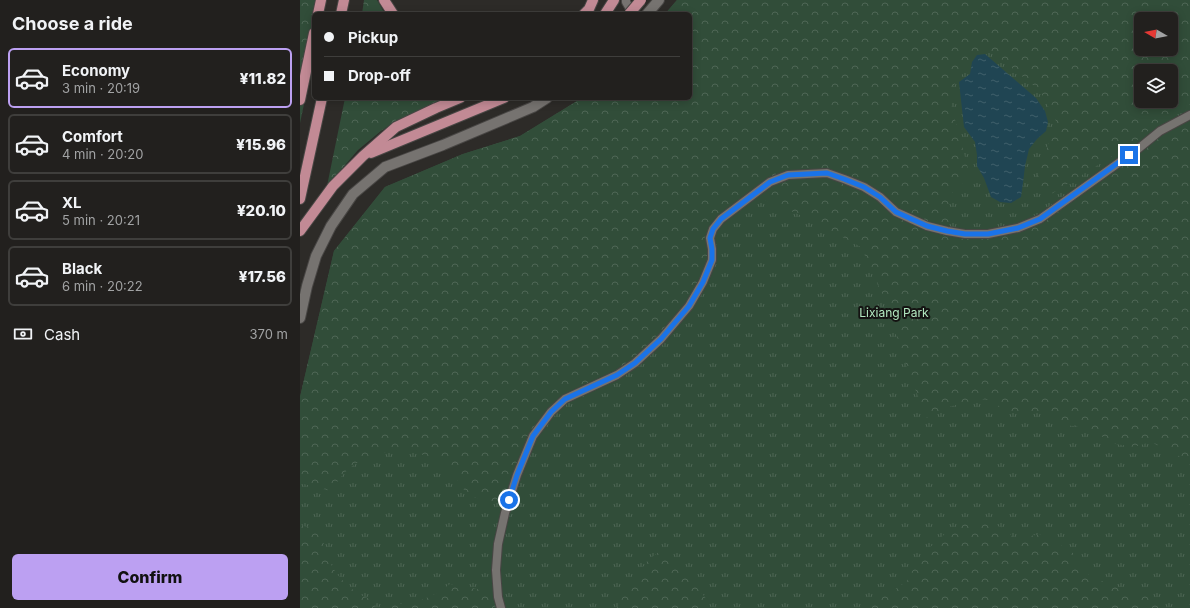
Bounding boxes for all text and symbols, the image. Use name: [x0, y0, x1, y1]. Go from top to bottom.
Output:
north arrow: [1134, 12, 1178, 56]
map controls: [1134, 12, 1178, 108]
text: Choose a ride: [12, 13, 133, 34]
text: Pickup: [348, 28, 398, 47]
icon: car: [14, 60, 50, 96]
text: Economy: [62, 61, 130, 80]
button: layers: [1134, 64, 1178, 108]
text: Drop-off: [348, 66, 411, 85]
text: ¥11.82: [240, 69, 286, 88]
text: 3 min · 20:19: [62, 80, 140, 96]
icon: car: [14, 126, 50, 162]
text: Comfort: [62, 127, 123, 146]
text: ¥15.96: [236, 135, 286, 154]
text: 4 min · 20:20: [62, 146, 143, 162]
route end: [1120, 146, 1138, 164]
icon: car: [14, 192, 50, 228]
text: XL: [62, 193, 82, 212]
text: ¥20.10: [237, 201, 286, 220]
text: 5 min · 20:21: [62, 212, 140, 228]
icon: car: [14, 258, 50, 294]
text: Black: [62, 259, 102, 278]
text: ¥17.56: [239, 267, 286, 286]
text: 6 min · 20:22: [62, 278, 143, 294]
park label: Lixiang Park: [859, 305, 929, 320]
icon: cash: [12, 323, 34, 345]
text: Cash: [44, 325, 80, 344]
text: 370 m: [250, 326, 288, 342]
route start: [500, 491, 518, 509]
button: Confirm: [12, 554, 288, 600]

